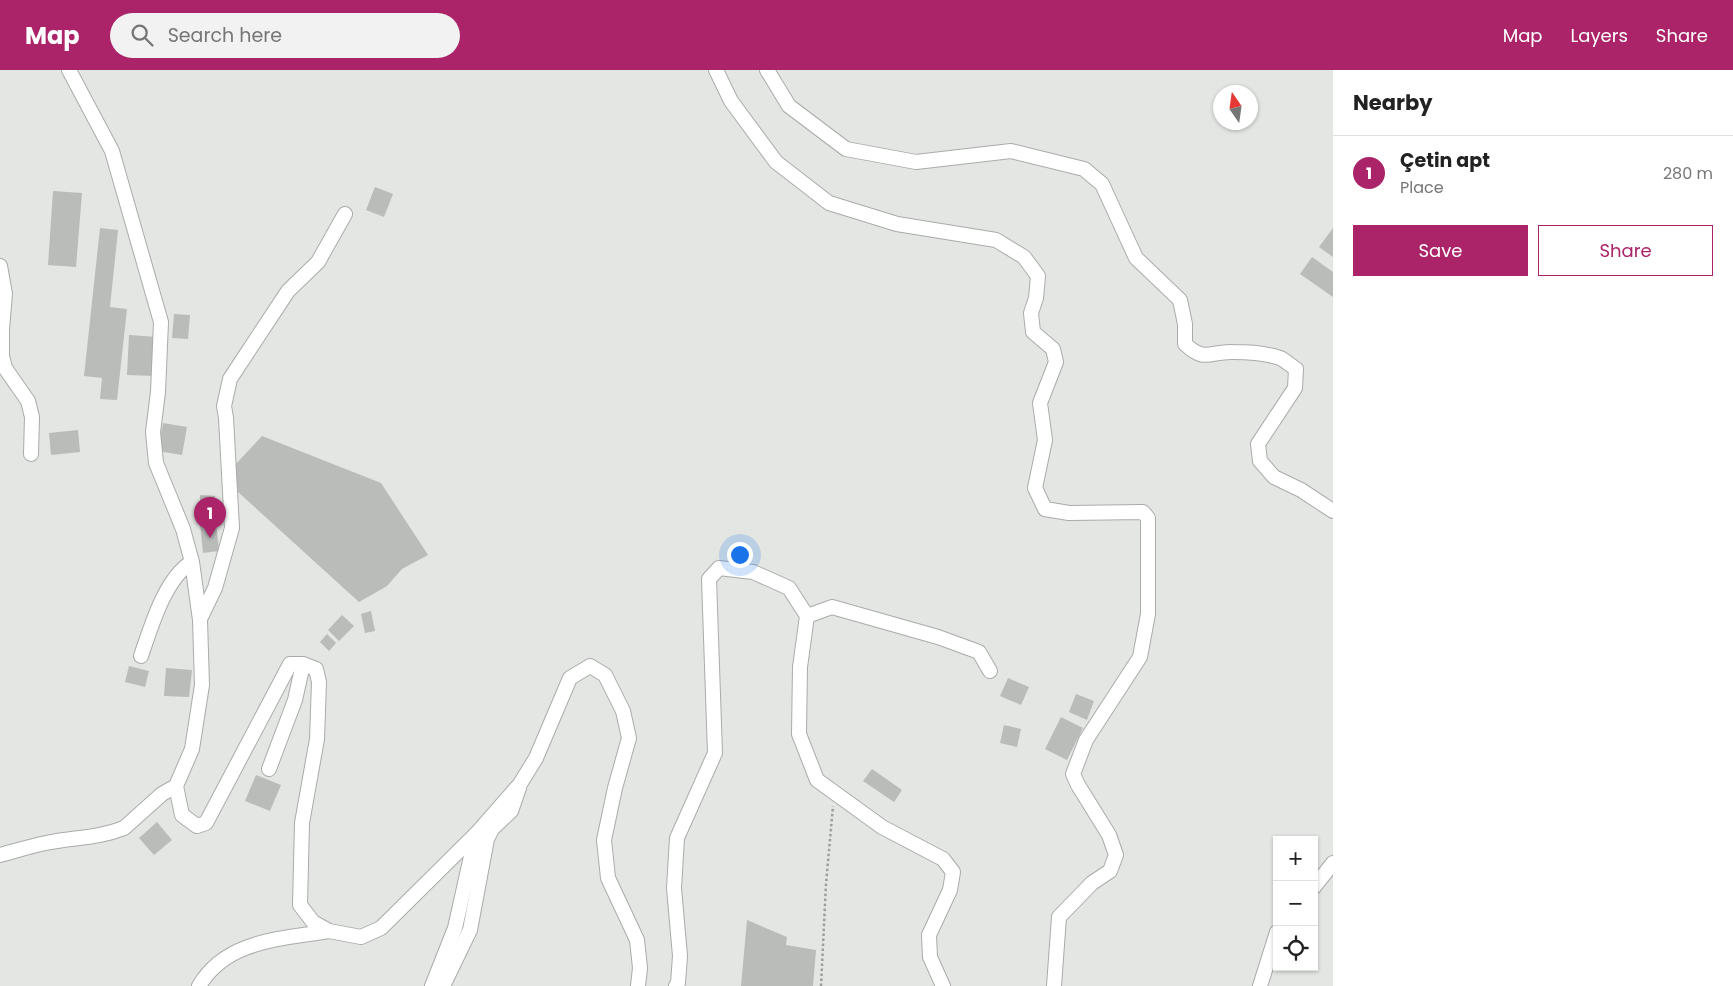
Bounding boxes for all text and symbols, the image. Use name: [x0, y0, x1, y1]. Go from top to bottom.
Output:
search box: [110, 13, 460, 58]
text: Map: [25, 19, 80, 52]
icon: search: [128, 21, 156, 49]
text: Search here: [168, 22, 282, 49]
text: Map: [1503, 23, 1543, 48]
text: Layers: [1571, 23, 1628, 48]
text: Share: [1656, 23, 1708, 48]
north arrow: [1213, 85, 1258, 130]
text: Nearby: [1353, 88, 1433, 117]
text: Çetin apt: [1400, 147, 1490, 174]
text: 1: [1366, 162, 1372, 185]
text: 280 m: [1663, 162, 1713, 185]
text: Place: [1400, 176, 1444, 199]
button: Save: [1353, 225, 1528, 276]
button: Share: [1538, 225, 1713, 276]
pin: 1: [194, 497, 226, 538]
your location: [727, 542, 753, 568]
map controls: [1273, 836, 1318, 971]
button: +: [1273, 836, 1318, 881]
button: −: [1273, 881, 1318, 926]
button: locate: [1273, 926, 1318, 971]

